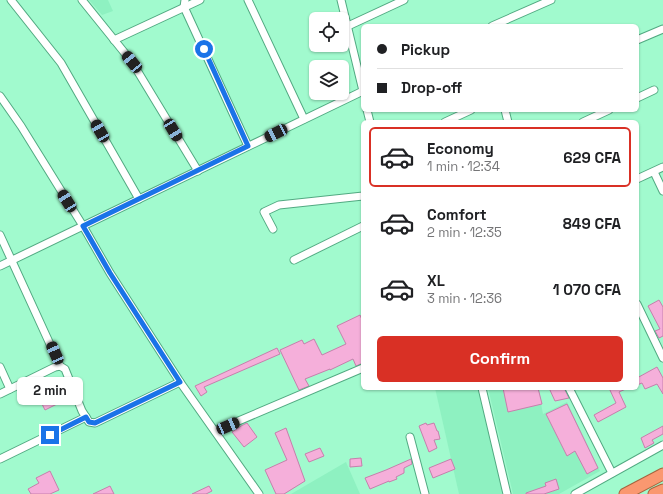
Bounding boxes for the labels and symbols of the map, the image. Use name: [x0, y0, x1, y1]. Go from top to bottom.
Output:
route start: [195, 40, 213, 58]
car: [120, 49, 144, 75]
car: [162, 117, 184, 143]
car: [89, 118, 111, 144]
car: [263, 122, 289, 144]
car: [56, 188, 78, 214]
car: [45, 340, 65, 366]
callout: 2 min: [17, 377, 83, 405]
car: [215, 416, 241, 436]
route end: [41, 426, 59, 444]

